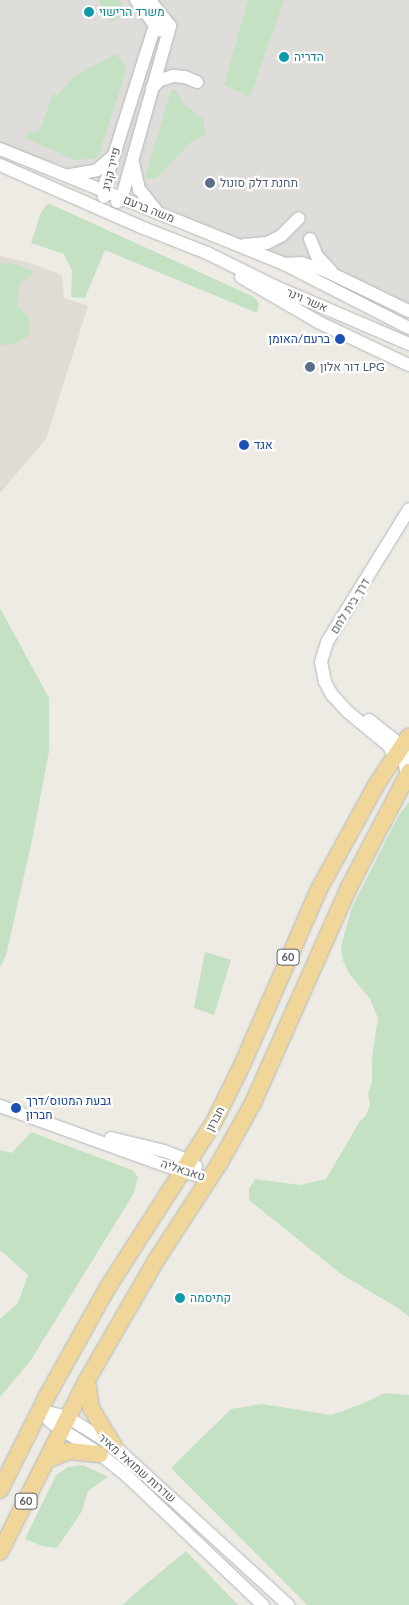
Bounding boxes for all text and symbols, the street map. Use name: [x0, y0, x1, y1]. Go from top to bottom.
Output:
place label: משרד הרישוי: [99, 5, 165, 19]
marker: משרד הרישוי: [83, 6, 95, 18]
place label: הדריה: [294, 50, 324, 64]
marker: הדריה: [278, 51, 290, 63]
street label: פייר קניג: [99, 146, 123, 192]
place label: תחנת דלק סונול: [220, 176, 298, 190]
marker: תחנת דלק סונול: [204, 177, 216, 189]
street label: משה ברעם: [121, 192, 177, 226]
street label: אשר וינר: [284, 285, 330, 315]
place label: ברעם/האומן: [268, 332, 330, 346]
marker: ברעם/האומן: [334, 333, 346, 345]
place label: דור אלון LPG: [320, 360, 385, 374]
marker: דור אלון LPG: [304, 361, 316, 373]
place label: אגד: [254, 438, 273, 452]
marker: אגד: [238, 439, 250, 451]
street label: דרך בית לחם: [327, 576, 373, 636]
road number: 60: [276, 949, 300, 966]
place label: גבעת המטוס/דרך חברון: [26, 1094, 111, 1122]
marker: גבעת המטוס/דרך חברון: [10, 1102, 22, 1114]
street label: חברון: [202, 1104, 228, 1134]
street label: טאבאליה: [159, 1156, 207, 1184]
place label: קתיסמה: [190, 1291, 231, 1305]
marker: קתיסמה: [174, 1292, 186, 1304]
street label: שדרות שמואל מאיר: [95, 1430, 179, 1506]
road number: 60: [14, 1492, 38, 1510]

